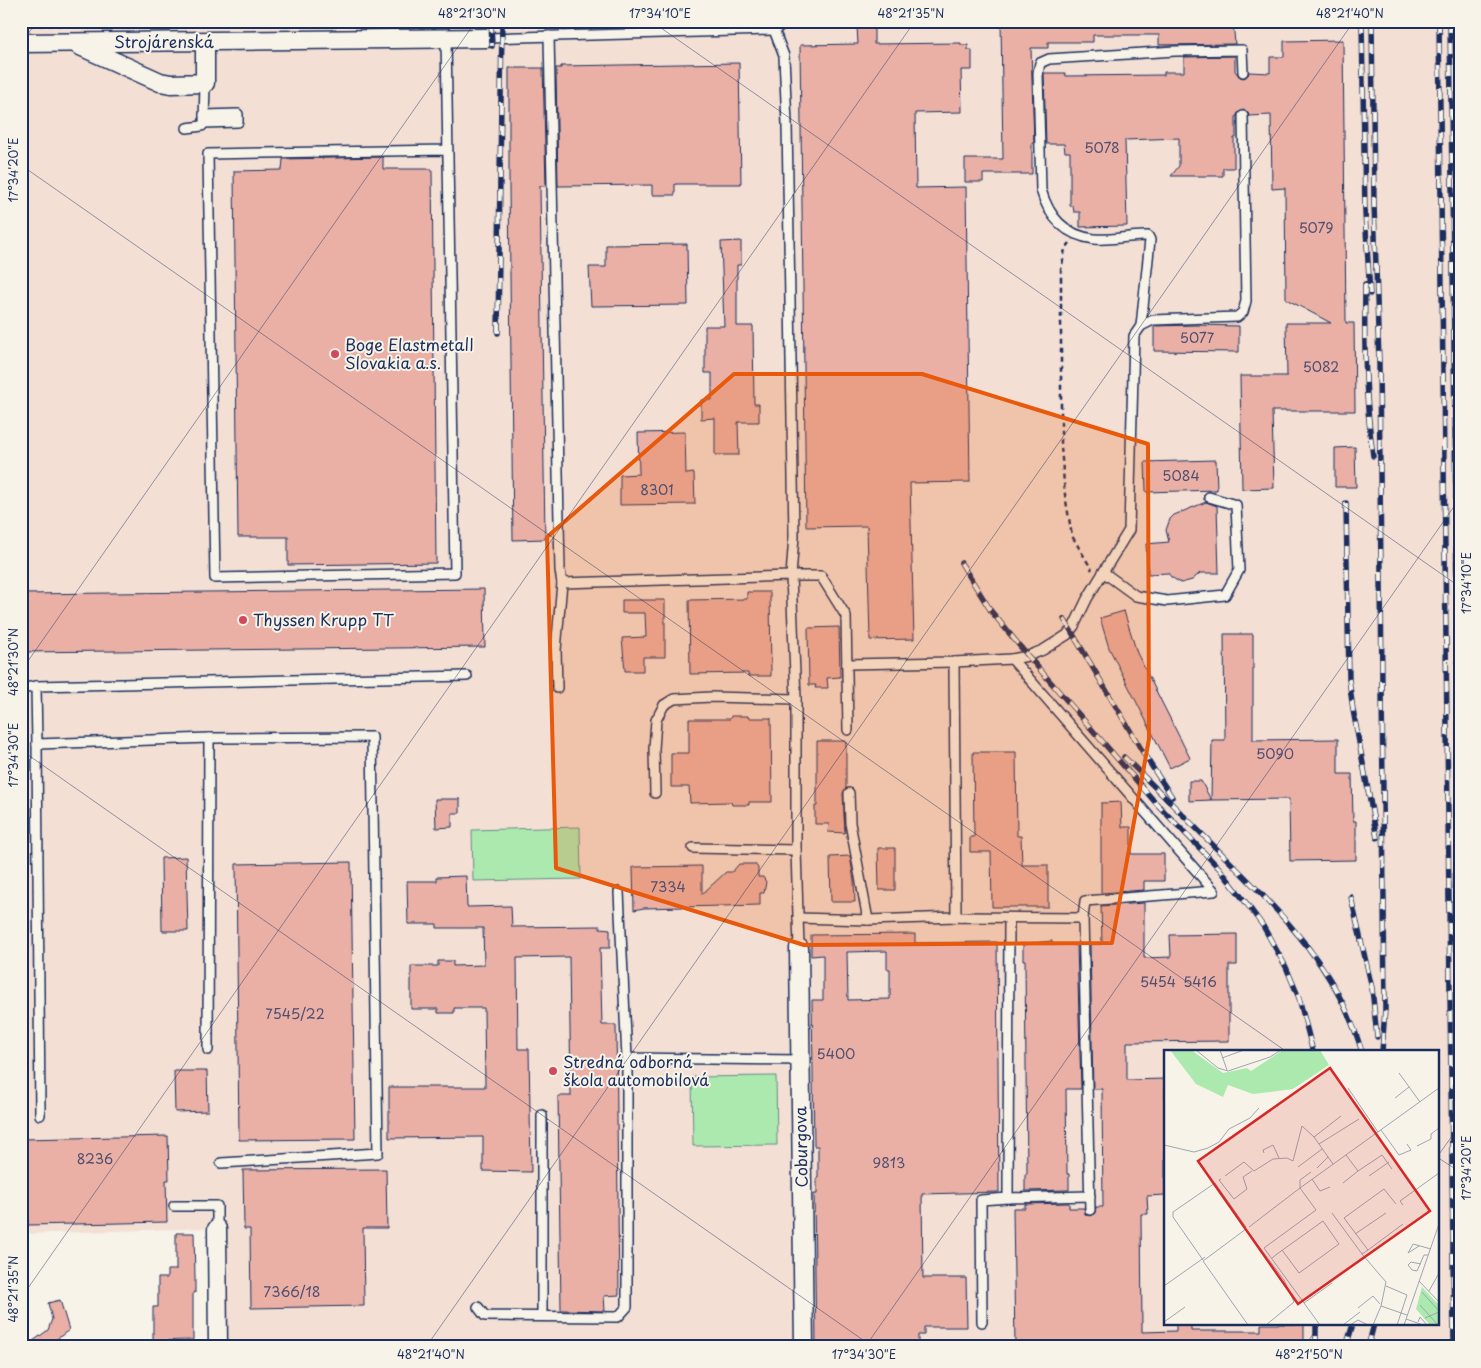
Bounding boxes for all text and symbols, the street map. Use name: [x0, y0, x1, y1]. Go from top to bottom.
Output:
text: 48°21'30"N: [438, 4, 506, 22]
text: 17°34'10"E: [629, 4, 691, 22]
text: 48°21'35"N: [878, 4, 944, 22]
text: 48°21'40"N: [1316, 4, 1384, 22]
street label: Strojárenská: [114, 29, 214, 53]
text: 17°34'20"E: [4, 137, 22, 203]
house number: 5078: [1084, 137, 1120, 158]
house number: 5079: [1299, 217, 1333, 238]
house number: 5077: [1180, 327, 1215, 348]
place label: Boge Elastmetall Slovakia a.s.: [345, 332, 474, 374]
marker: Boge Elastmetall Slovakia a.s.: [329, 348, 341, 360]
house number: 5082: [1303, 356, 1339, 377]
house number: 5084: [1162, 465, 1200, 486]
house number: 8301: [640, 479, 674, 500]
text: 17°34'10"E: [1457, 552, 1475, 614]
place label: Thyssen Krupp TT: [253, 607, 394, 631]
marker: Thyssen Krupp TT: [237, 614, 249, 626]
text: 48°21'30"N: [4, 628, 22, 696]
text: 17°34'30"E: [4, 723, 22, 787]
house number: 5090: [1256, 743, 1294, 764]
house number: 7334: [650, 876, 686, 897]
house number: 5454: [1140, 971, 1176, 992]
house number: 5416: [1183, 971, 1217, 992]
house number: 7545/22: [265, 1003, 325, 1024]
house number: 5400: [817, 1043, 855, 1064]
place label: Stredná odborná škola automobilová: [563, 1049, 709, 1091]
inset map: [1164, 1050, 1438, 1326]
marker: Stredná odborná škola automobilová: [547, 1065, 559, 1077]
street label: Coburgova: [787, 1106, 813, 1188]
text: 17°34'20"E: [1457, 1135, 1475, 1201]
house number: 8236: [77, 1148, 113, 1169]
house number: 9813: [873, 1152, 905, 1173]
text: 48°21'35"N: [4, 1256, 22, 1322]
house number: 7366/18: [263, 1281, 321, 1302]
text: 48°21'40"N: [397, 1345, 465, 1363]
text: 17°34'30"E: [832, 1345, 896, 1363]
text: 48°21'50"N: [1275, 1345, 1343, 1363]

